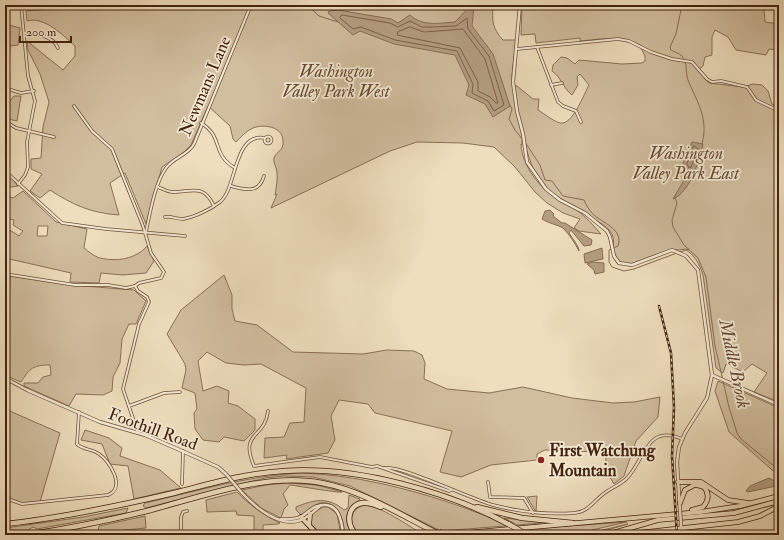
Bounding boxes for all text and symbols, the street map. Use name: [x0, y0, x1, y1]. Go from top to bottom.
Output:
scale bar: [20, 18, 71, 44]
text: 200 m: [26, 25, 57, 40]
street label: Newmans Lane: [175, 33, 235, 139]
park label: Washington Valley Park West: [282, 61, 391, 102]
park label: Washington Valley Park East: [633, 143, 740, 184]
water label: Middle Brook: [713, 316, 755, 411]
street label: Foothill Road: [106, 403, 201, 455]
place label: First Watchung Mountain: [548, 440, 656, 481]
marker: First Watchung Mountain: [536, 455, 546, 465]

